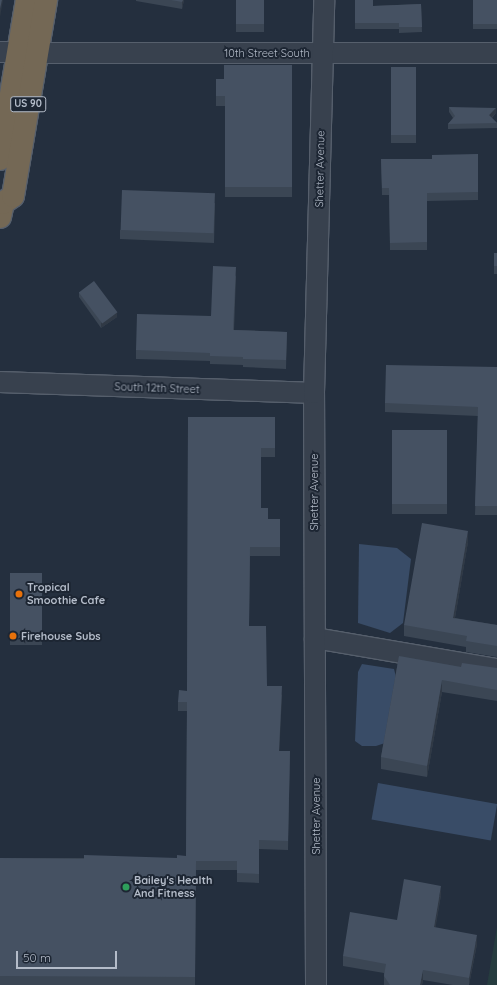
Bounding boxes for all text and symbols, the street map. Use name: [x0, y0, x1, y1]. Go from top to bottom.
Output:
street label: 10th Street South: [224, 46, 310, 60]
road number: US 90: [10, 96, 46, 112]
street label: Shetter Avenue: [313, 130, 327, 208]
street label: South 12th Street: [114, 380, 200, 396]
street label: Shetter Avenue: [307, 453, 321, 531]
place label: Tropical Smoothie Cafe: [27, 581, 105, 607]
marker: Tropical Smoothie Cafe: [14, 589, 24, 599]
place label: Firehouse Subs: [21, 629, 101, 643]
marker: Firehouse Subs: [8, 631, 18, 641]
street label: Shetter Avenue: [309, 777, 323, 855]
place label: Bailey's Health And Fitness: [134, 874, 212, 900]
marker: Bailey's Health And Fitness: [121, 882, 131, 892]
scale bar: [18, 943, 119, 969]
text: 50 m: [23, 950, 51, 965]

